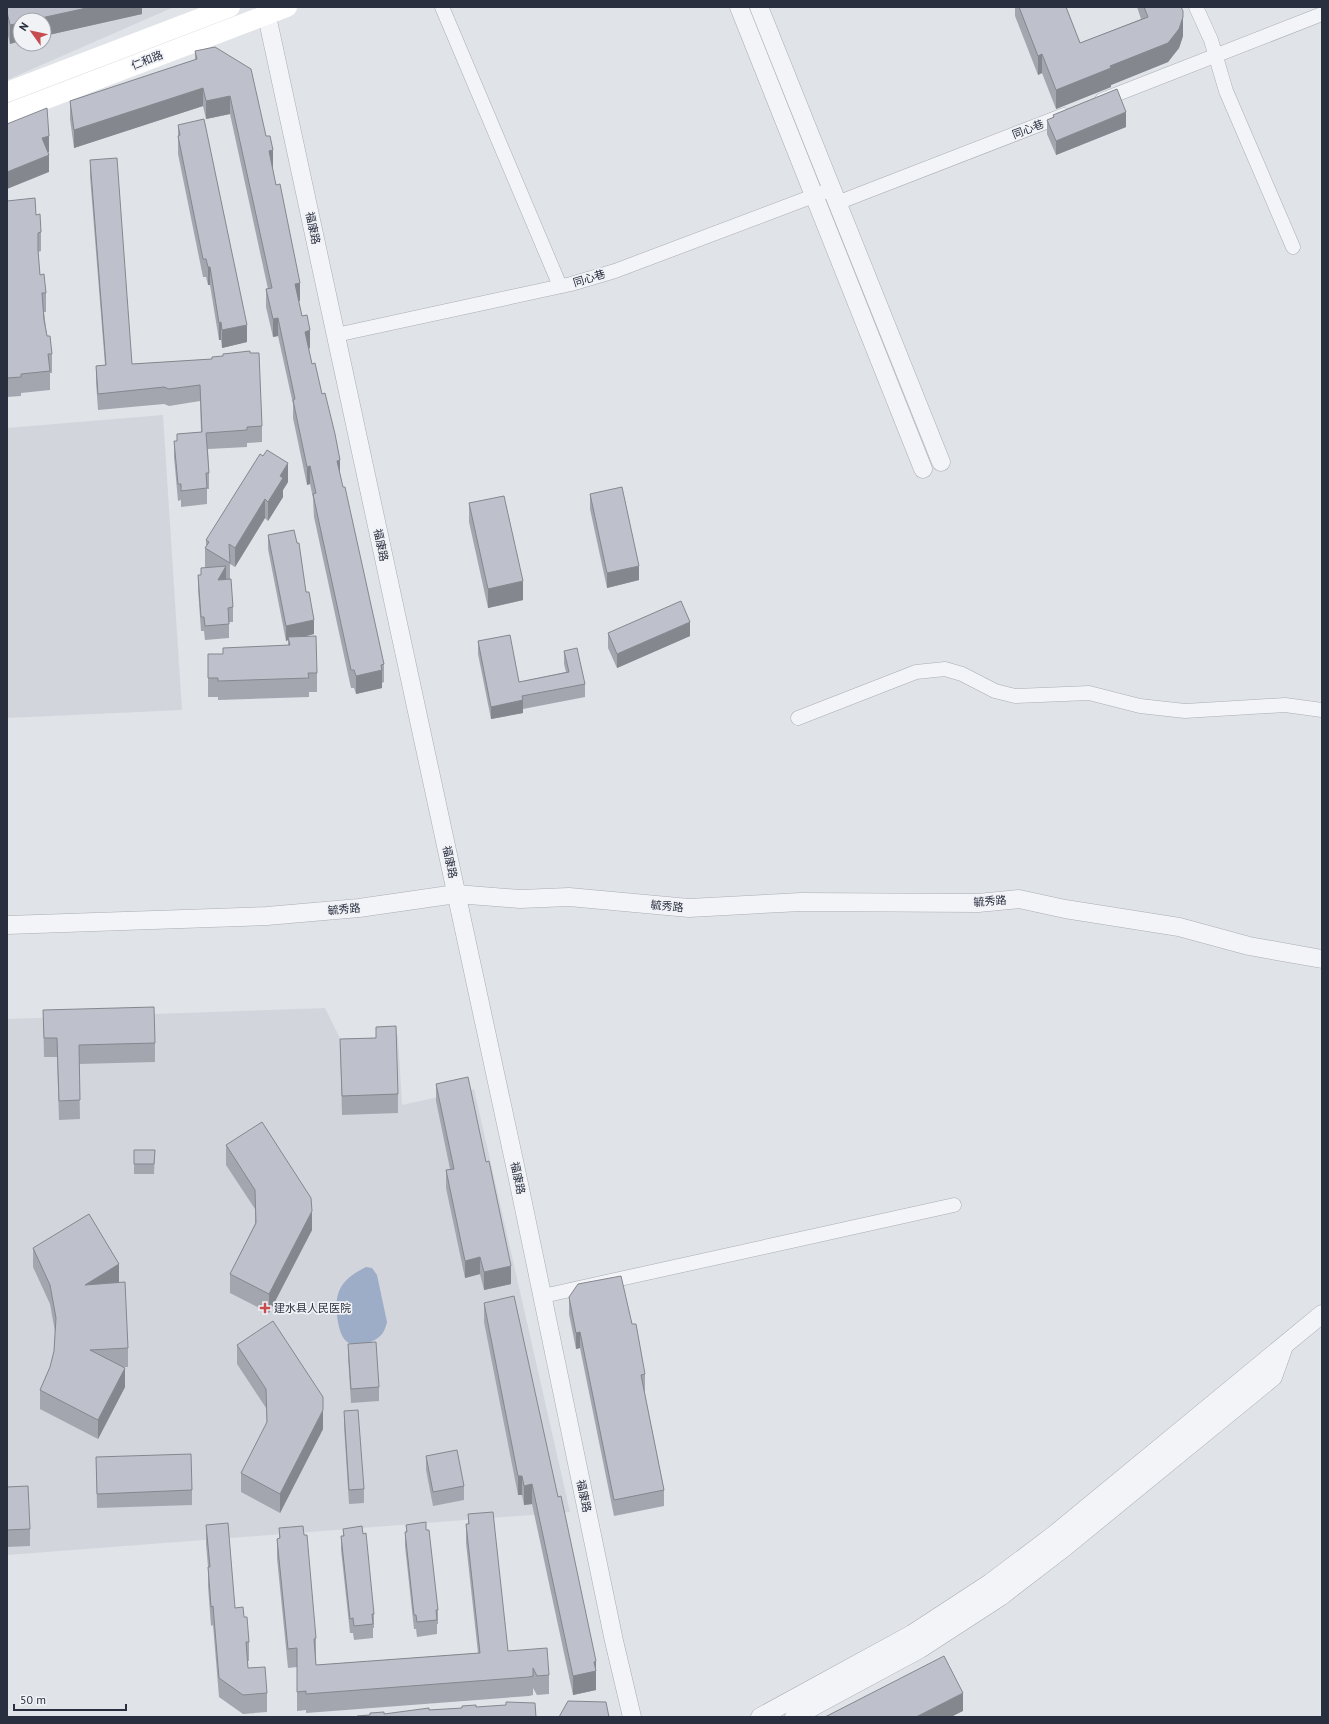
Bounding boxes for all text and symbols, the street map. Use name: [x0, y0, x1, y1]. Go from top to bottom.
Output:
north arrow: [12, 12, 52, 52]
text: N: [16, 20, 31, 33]
street label: 仁和路: [129, 48, 165, 72]
street label: 同心巷: [1010, 117, 1046, 141]
street label: 福康路: [303, 210, 323, 246]
street label: 同心巷: [571, 266, 607, 290]
street label: 福康路: [371, 527, 391, 563]
street label: 福康路: [440, 844, 460, 880]
street label: 毓秀路: [973, 893, 1007, 909]
street label: 毓秀路: [650, 898, 684, 914]
street label: 毓秀路: [327, 901, 361, 917]
street label: 福康路: [508, 1160, 528, 1196]
place label: 建水县人民医院: [274, 1301, 351, 1315]
marker: 建水县人民医院: [259, 1302, 271, 1314]
street label: 福康路: [574, 1478, 594, 1514]
scale bar: [14, 1686, 126, 1712]
text: 50 m: [20, 1692, 46, 1707]

